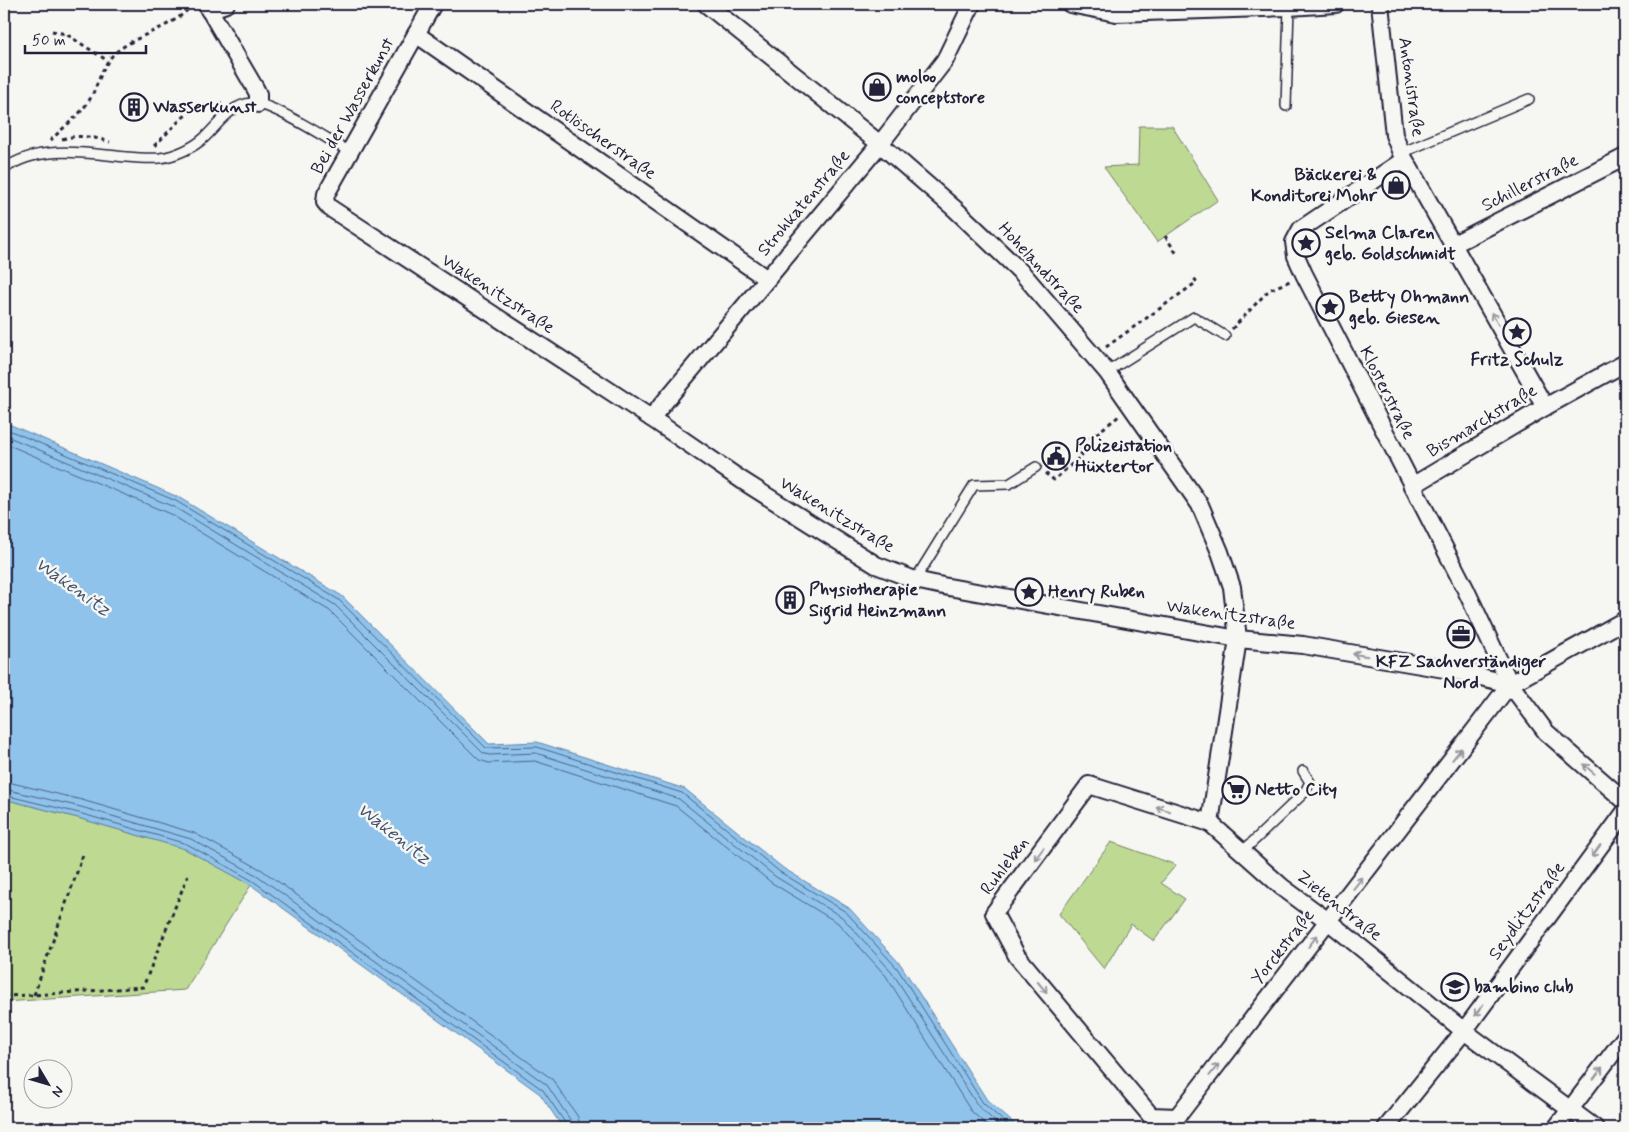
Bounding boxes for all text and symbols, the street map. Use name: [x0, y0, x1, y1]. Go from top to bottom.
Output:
scale bar: [25, 22, 146, 54]
text: 50 m: [32, 31, 66, 51]
street label: Bei der Wasserkunst: [306, 33, 401, 179]
street label: Antonistraße: [1392, 36, 1430, 138]
place label: moloo conceptstore: [896, 65, 985, 110]
shop icon: moloo conceptstore: [862, 72, 892, 102]
building icon: Wasserkunst: [119, 92, 149, 122]
street label: Rotlöscherstraße: [545, 94, 661, 186]
place label: Wasserkunst: [152, 95, 257, 119]
street label: Strohkatenstraße: [752, 144, 856, 261]
street label: Schillerstraße: [1477, 148, 1583, 218]
place label: Bäckerei & Konditorei Mohr: [1251, 163, 1378, 208]
shop icon: Bäckerei & Konditorei Mohr: [1381, 170, 1411, 200]
street label: Hohelandstraße: [992, 217, 1090, 319]
place label: Selma Claren geb. Goldschmidt: [1325, 221, 1456, 266]
place icon: Selma Claren geb. Goldschmidt: [1291, 228, 1321, 258]
street label: Wakenitzstraße: [437, 248, 559, 340]
place label: Betty Ohmann geb. Giesen: [1349, 285, 1469, 330]
place icon: Betty Ohmann geb. Giesen: [1315, 292, 1345, 322]
one-way arrow: [1489, 312, 1499, 326]
place icon: Fritz Schulz: [1502, 317, 1532, 347]
street label: Klosterstraße: [1353, 342, 1421, 444]
place label: Fritz Schulz: [1471, 348, 1564, 372]
street label: Bismarckstraße: [1422, 379, 1542, 463]
place label: Polizeistation Hüxtertor: [1075, 434, 1172, 479]
public building icon: Polizeistation Hüxtertor: [1041, 441, 1071, 471]
street label: Wakenitzstraße: [775, 471, 899, 559]
water label: Wakenitz: [30, 552, 116, 622]
place icon: Henry Ruben: [1014, 577, 1044, 607]
place label: Physiotherapie Sigrid Heinzmann: [809, 578, 946, 625]
place label: Henry Ruben: [1048, 580, 1145, 604]
building icon: Physiotherapie Sigrid Heinzmann: [775, 585, 805, 615]
street label: Wakenitzstraße: [1165, 594, 1297, 636]
office icon: KFZ Sachverständiger Nord: [1446, 619, 1476, 649]
one-way arrow: [1352, 649, 1368, 659]
place label: KFZ Sachverständiger Nord: [1376, 650, 1547, 695]
one-way arrow: [1452, 747, 1462, 761]
one-way arrow: [1582, 763, 1595, 774]
supermarket icon: Netto City: [1221, 775, 1251, 805]
place label: Netto City: [1255, 778, 1337, 802]
water label: Wakenitz: [352, 797, 436, 871]
one-way arrow: [1156, 803, 1172, 813]
street label: Ruhleben: [975, 832, 1035, 900]
one-way arrow: [1591, 844, 1602, 857]
one-way arrow: [1033, 847, 1044, 860]
street label: Seydlitzstraße: [1483, 857, 1571, 965]
street label: Zietenstraße: [1291, 865, 1387, 947]
one-way arrow: [1352, 877, 1363, 890]
street label: Yorckstraße: [1246, 904, 1320, 990]
one-way arrow: [1308, 934, 1318, 948]
school or university icon: bambino club: [1440, 972, 1470, 1002]
place label: bambino club: [1474, 975, 1573, 999]
one-way arrow: [1037, 980, 1048, 993]
one-way arrow: [1474, 1003, 1484, 1017]
north arrow: [22, 1060, 72, 1110]
one-way arrow: [1208, 1064, 1219, 1077]
one-way arrow: [1593, 1066, 1603, 1080]
text: N: [47, 1082, 67, 1101]

